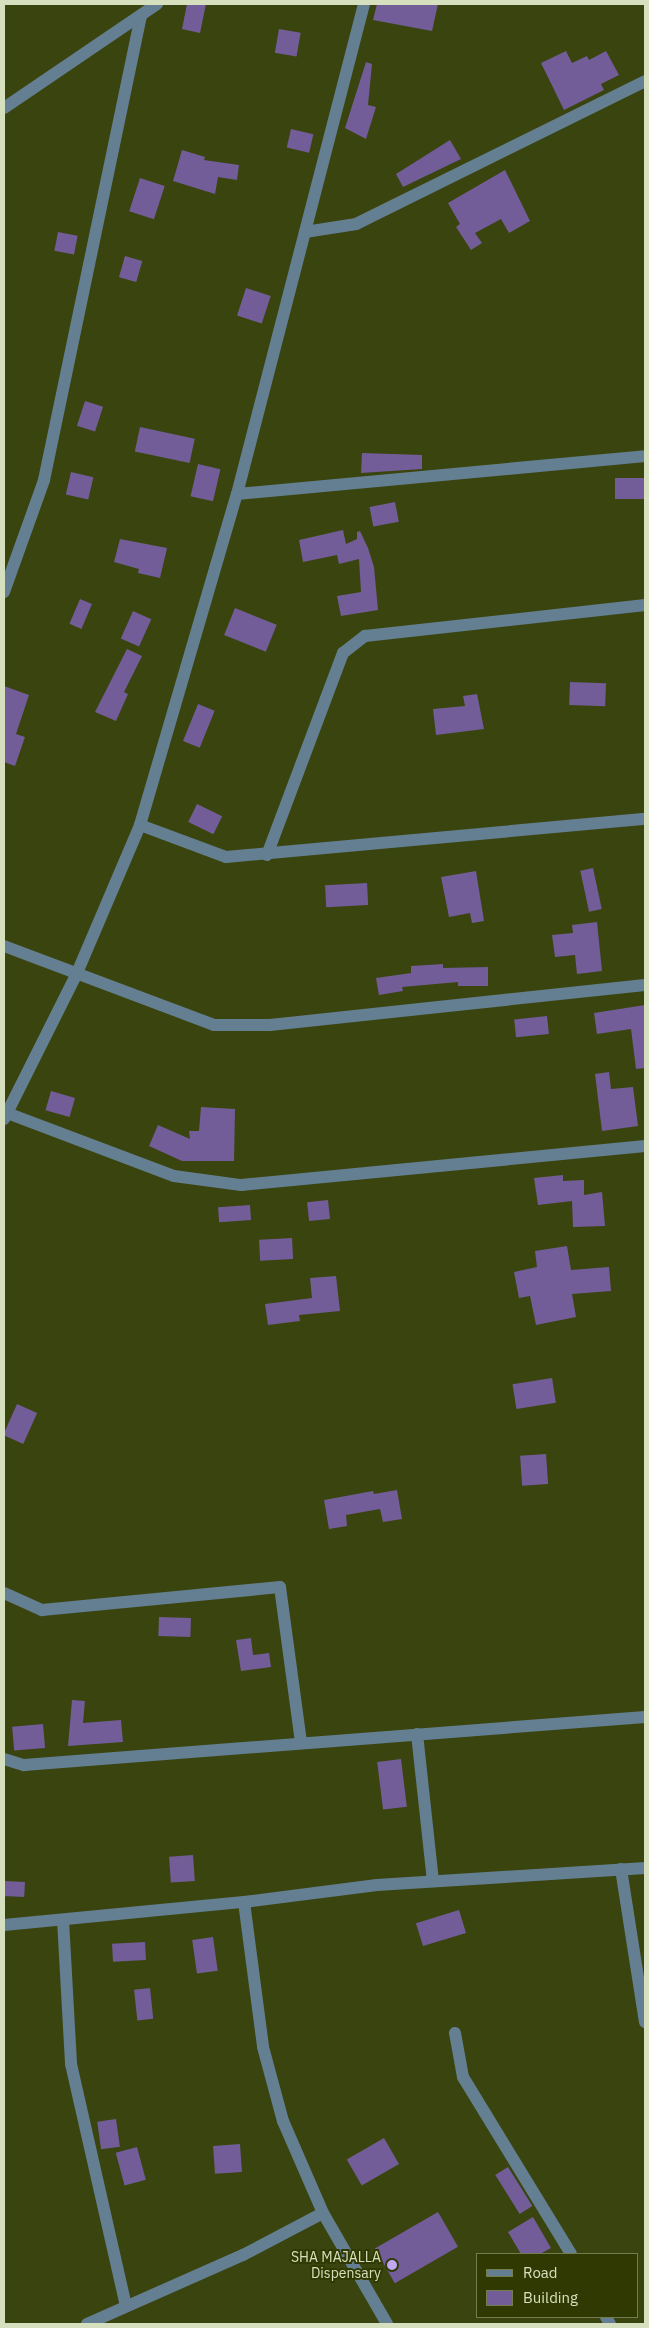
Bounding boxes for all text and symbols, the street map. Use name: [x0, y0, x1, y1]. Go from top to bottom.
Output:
place label: SHA MAJALLA Dispensary: [291, 2249, 381, 2282]
legend: [477, 2253, 639, 2318]
marker: SHA MAJALLA Dispensary: [385, 2258, 399, 2272]
text: Road: [523, 2263, 558, 2282]
text: Building: [523, 2288, 578, 2307]

